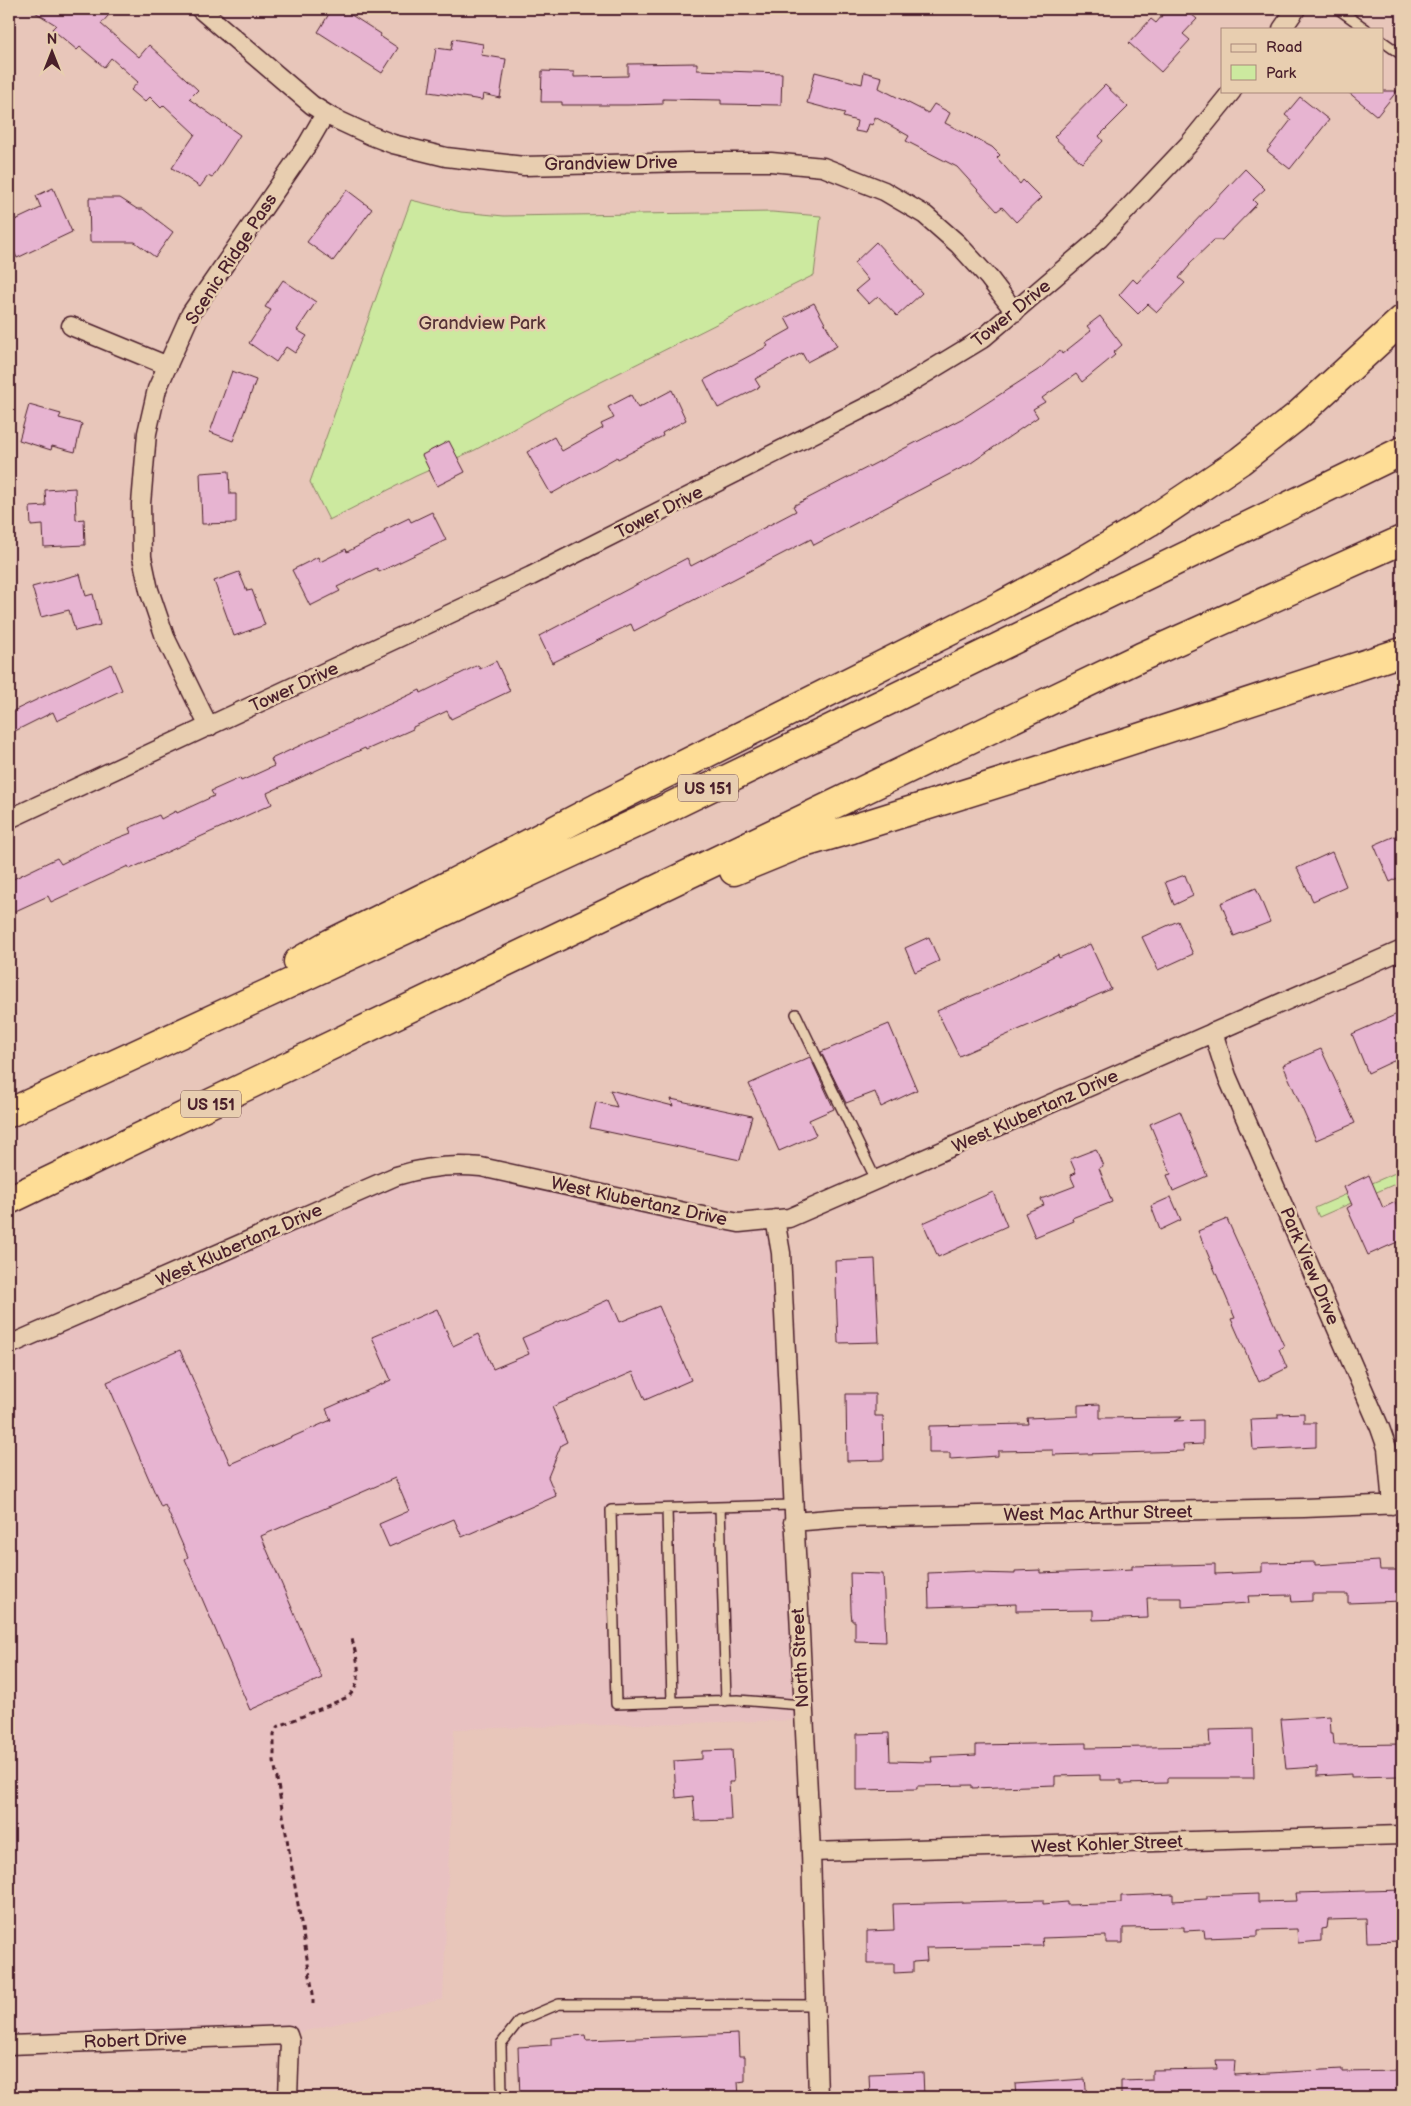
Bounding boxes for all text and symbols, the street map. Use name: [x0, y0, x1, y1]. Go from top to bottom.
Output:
north arrow: [28, 28, 78, 78]
legend: [1221, 28, 1384, 92]
text: N: [47, 31, 57, 48]
text: Road: [1266, 38, 1302, 57]
text: Park: [1266, 64, 1297, 83]
street label: Grandview Drive: [544, 152, 678, 175]
street label: Scenic Ridge Pass: [181, 190, 282, 329]
street label: Tower Drive: [968, 275, 1055, 352]
park label: Grandview Park: [419, 313, 546, 334]
street label: Tower Drive: [612, 481, 707, 543]
street label: Tower Drive: [247, 658, 342, 717]
road number: US 151: [678, 774, 738, 801]
street label: West Klubertanz Drive: [949, 1065, 1122, 1158]
road number: US 151: [181, 1090, 241, 1118]
street label: West Klubertanz Drive: [549, 1173, 729, 1230]
street label: West Klubertanz Drive: [153, 1199, 326, 1292]
street label: Park View Drive: [1275, 1204, 1344, 1328]
street label: West Mac Arthur Street: [1003, 1501, 1193, 1526]
street label: North Street: [787, 1607, 814, 1708]
street label: West Kohler Street: [1031, 1831, 1184, 1858]
street label: Robert Drive: [83, 2028, 187, 2053]

